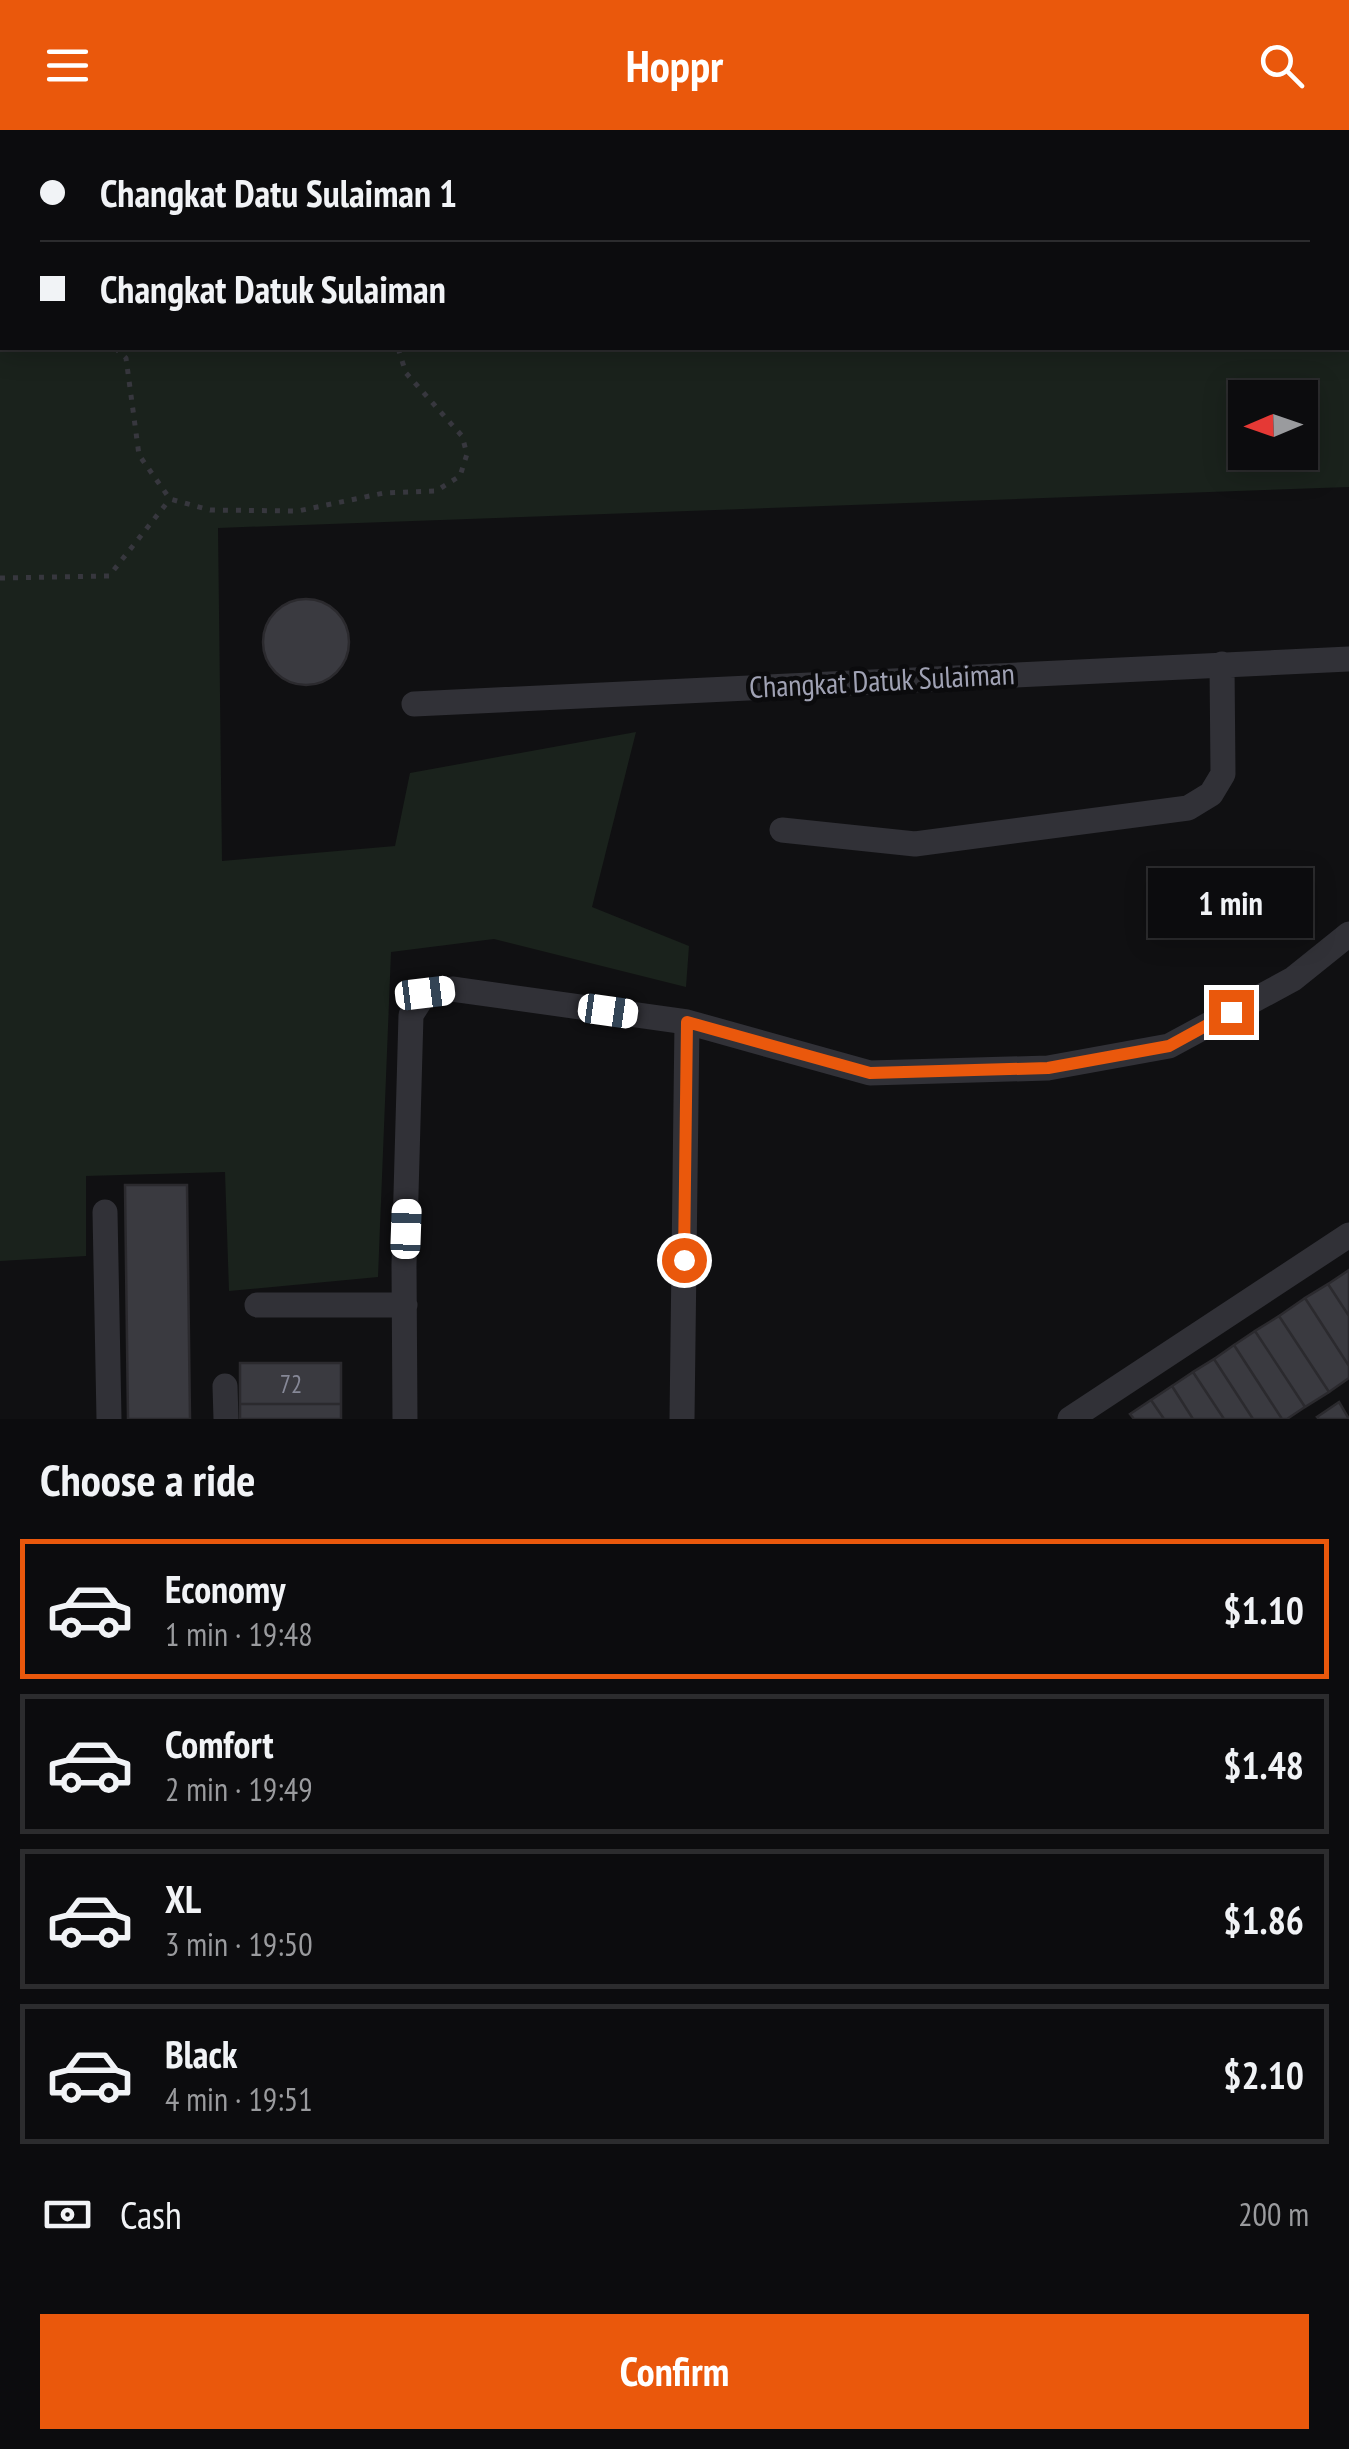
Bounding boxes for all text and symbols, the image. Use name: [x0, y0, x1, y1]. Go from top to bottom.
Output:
text: Hoppr: [626, 36, 723, 94]
icon: menu: [40, 38, 95, 93]
icon: search: [1254, 38, 1309, 93]
text: Changkat Datu Sulaiman 1: [100, 168, 457, 217]
text: Changkat Datuk Sulaiman: [100, 264, 446, 313]
north arrow: [1228, 380, 1318, 470]
map controls: [1228, 380, 1318, 470]
street label: Changkat Datuk Sulaiman: [748, 653, 1016, 706]
callout: 1 min: [1148, 867, 1314, 937]
text: 1 min: [1198, 882, 1263, 924]
car: [393, 974, 457, 1012]
route end: [1209, 990, 1254, 1035]
car: [576, 992, 640, 1030]
car: [390, 1198, 422, 1260]
route start: [662, 1238, 707, 1283]
house number: 72: [280, 1368, 302, 1400]
text: Choose a ride: [40, 1450, 255, 1508]
icon: car: [45, 1564, 135, 1654]
text: Economy: [165, 1564, 285, 1613]
text: $1.10: [1223, 1585, 1304, 1634]
text: 1 min · 19:48: [165, 1613, 313, 1655]
icon: car: [45, 1719, 135, 1809]
text: Comfort: [165, 1719, 274, 1768]
text: $1.48: [1223, 1740, 1304, 1789]
text: 2 min · 19:49: [165, 1768, 313, 1810]
icon: car: [45, 1874, 135, 1964]
text: XL: [165, 1874, 201, 1923]
text: $1.86: [1223, 1895, 1304, 1944]
text: 3 min · 19:50: [165, 1923, 313, 1965]
icon: car: [45, 2029, 135, 2119]
text: Black: [165, 2029, 238, 2078]
text: $2.10: [1223, 2050, 1304, 2099]
text: 4 min · 19:51: [165, 2078, 313, 2120]
icon: cash: [40, 2187, 95, 2242]
text: Cash: [120, 2190, 182, 2239]
text: 200 m: [1238, 2193, 1309, 2235]
button: Confirm: [40, 2314, 1309, 2429]

